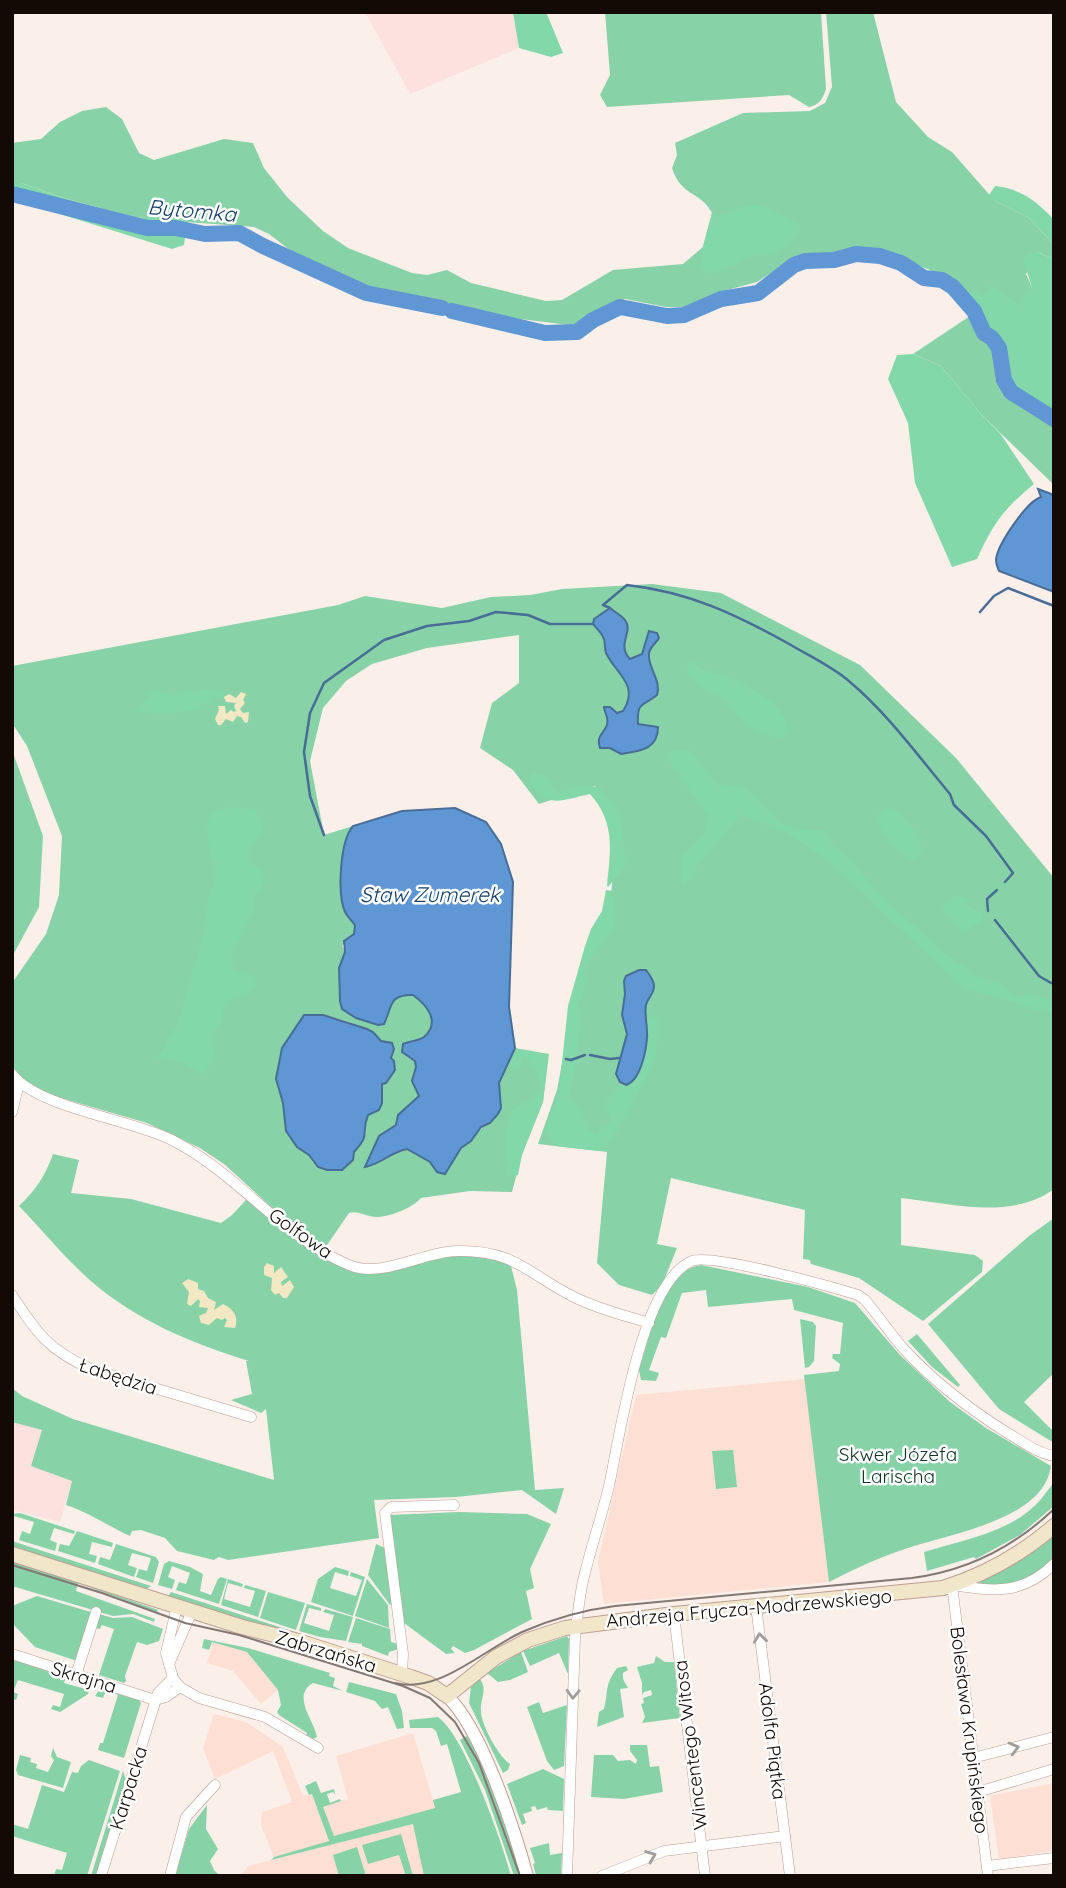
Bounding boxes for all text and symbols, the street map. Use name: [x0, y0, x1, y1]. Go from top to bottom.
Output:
water label: Bytomka: [147, 193, 238, 227]
water label: Staw Zumerek: [360, 881, 502, 907]
street label: Golfowa: [264, 1202, 338, 1264]
street label: Łabędzia: [76, 1352, 160, 1400]
park label: Skwer Józefa Larischa: [839, 1442, 957, 1488]
street label: Andrzeja Frycza-Modrzewskiego: [605, 1584, 893, 1632]
street label: Zabrzańska: [272, 1624, 380, 1678]
street label: Bolesława Krupińskiego: [945, 1625, 995, 1835]
one-way arrow: [752, 1632, 767, 1644]
street label: Skrajna: [48, 1656, 120, 1698]
street label: Wincentego Witosa: [668, 1659, 712, 1831]
street label: Adolfa Piątka: [754, 1681, 792, 1801]
one-way arrow: [565, 1689, 580, 1700]
one-way arrow: [1007, 1741, 1019, 1756]
street label: Karpacka: [104, 1743, 152, 1833]
one-way arrow: [644, 1850, 656, 1864]

